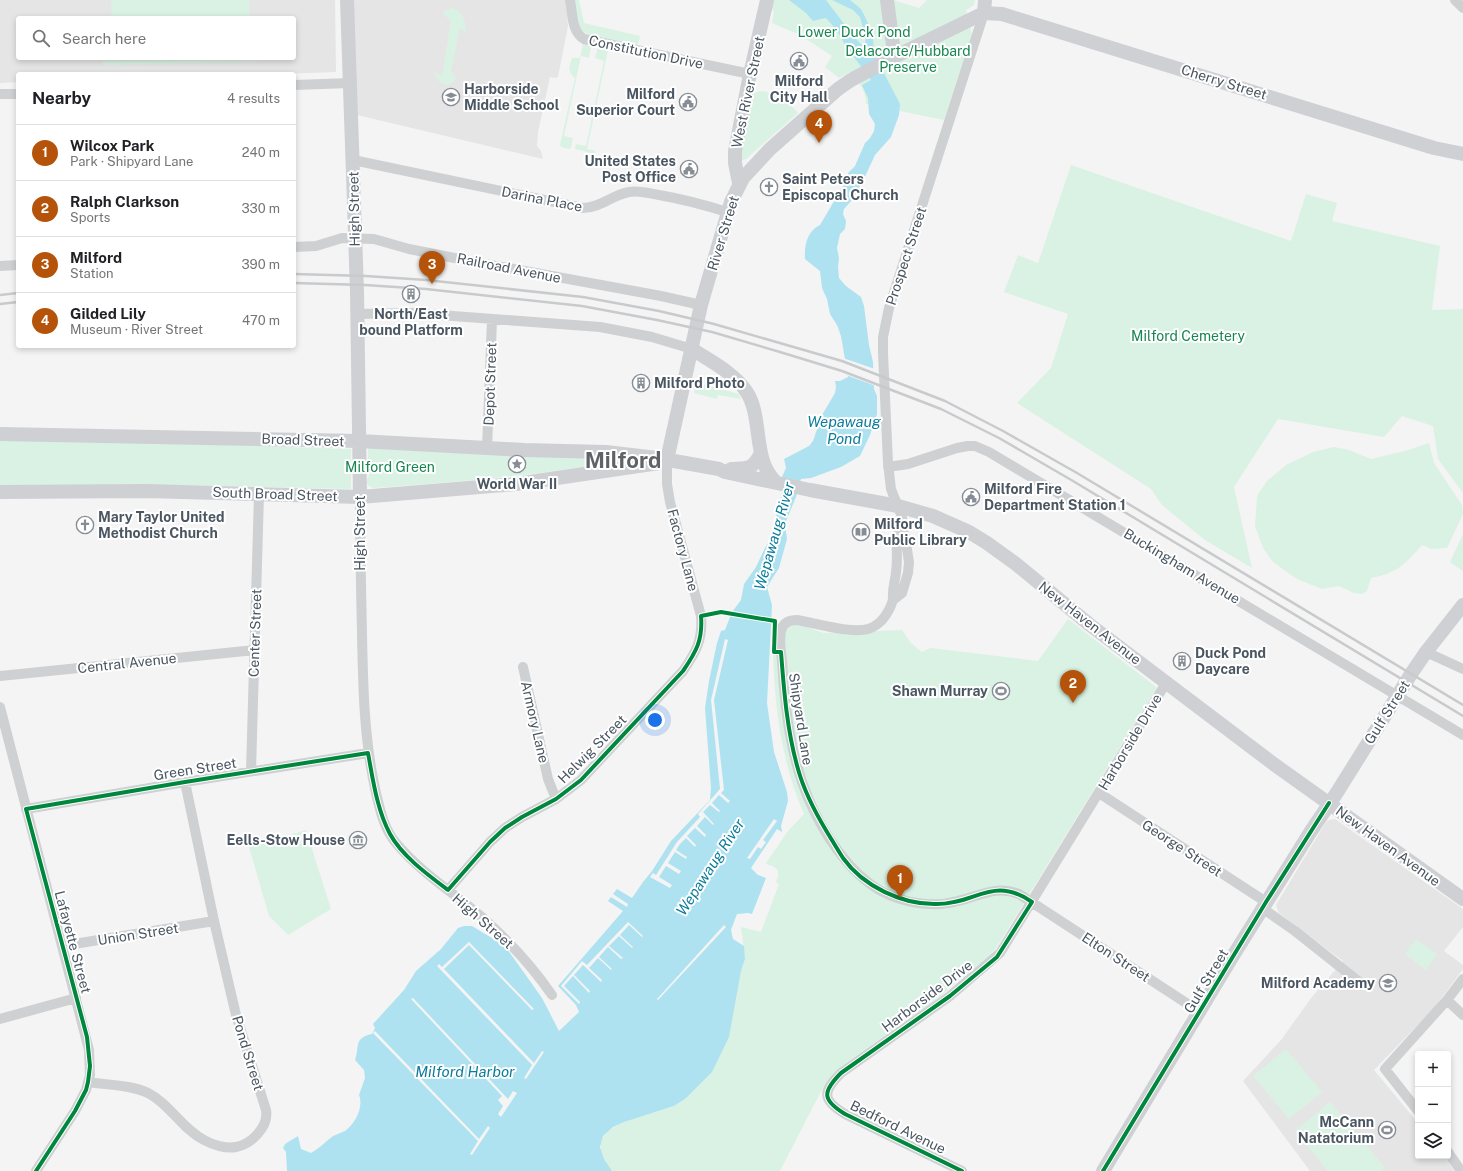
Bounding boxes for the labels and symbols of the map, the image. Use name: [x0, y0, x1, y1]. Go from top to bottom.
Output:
park label: Lower Duck Pond: [798, 24, 910, 40]
street label: Constitution Drive: [587, 32, 705, 72]
street label: West River Street: [728, 35, 768, 149]
park label: Delacorte/Hubbard Preserve: [845, 43, 971, 75]
public building icon: Milford City Hall: [789, 51, 809, 71]
street label: Cherry Street: [1179, 61, 1269, 103]
place label: Milford City Hall: [770, 73, 829, 105]
place label: Harborside Middle School: [464, 81, 560, 113]
place label: Milford Superior Court: [576, 86, 675, 118]
school or university icon: Harborside Middle School: [441, 87, 461, 107]
public building icon: Milford Superior Court: [678, 92, 698, 112]
pin: 4: [806, 110, 832, 143]
place label: United States Post Office: [584, 153, 676, 185]
public building icon: United States Post Office: [679, 159, 699, 179]
street label: High Street: [345, 171, 363, 247]
place label: Saint Peters Episcopal Church: [782, 171, 899, 203]
church icon: Saint Peters Episcopal Church: [759, 177, 779, 197]
street label: Darina Place: [500, 183, 584, 215]
street label: River Street: [704, 194, 742, 272]
street label: Prospect Street: [883, 205, 929, 307]
street label: Railroad Avenue: [456, 250, 562, 286]
pin: 3: [419, 251, 445, 284]
building icon: North/East bound Platform: [401, 284, 421, 304]
place label: North/East bound Platform: [359, 306, 463, 338]
park label: Milford Cemetery: [1131, 328, 1245, 344]
street label: Depot Street: [481, 342, 499, 426]
building icon: Milford Photo: [631, 373, 651, 393]
place label: Milford Photo: [654, 375, 745, 391]
water label: Wepawaug Pond: [807, 413, 881, 447]
street label: Broad Street: [261, 431, 345, 449]
district label: Milford: [585, 447, 661, 473]
place icon: World War II: [507, 454, 527, 474]
park label: Milford Green: [345, 459, 435, 475]
place label: World War II: [477, 476, 557, 492]
water label: Wepawaug River: [750, 480, 798, 592]
place label: Milford Fire Department Station 1: [984, 481, 1126, 513]
street label: South Broad Street: [212, 484, 338, 504]
public building icon: Milford Fire Department Station 1: [961, 487, 981, 507]
street label: High Street: [352, 495, 368, 571]
street label: Factory Lane: [664, 507, 702, 593]
place label: Mary Taylor United Methodist Church: [98, 509, 224, 541]
church icon: Mary Taylor United Methodist Church: [75, 515, 95, 535]
place label: Milford Public Library: [874, 516, 967, 548]
library icon: Milford Public Library: [851, 522, 871, 542]
street label: Buckingham Avenue: [1121, 525, 1243, 607]
street label: New Haven Avenue: [1036, 578, 1144, 668]
street label: Center Street: [245, 589, 265, 677]
place label: Duck Pond Daycare: [1195, 645, 1266, 677]
street label: Central Avenue: [77, 650, 177, 676]
building icon: Duck Pond Daycare: [1172, 651, 1192, 671]
pin: 2: [1060, 670, 1086, 703]
street label: Shipyard Lane: [786, 672, 816, 766]
street label: Gulf Street: [1361, 677, 1413, 747]
street label: Armory Lane: [518, 679, 552, 765]
sports icon: Shawn Murray: [991, 681, 1011, 701]
place label: Shawn Murray: [892, 683, 988, 699]
street label: Harborside Drive: [1095, 691, 1165, 793]
your location: [645, 710, 665, 730]
street label: Helwig Street: [555, 712, 629, 786]
street label: Green Street: [152, 755, 238, 783]
street label: New Haven Avenue: [1333, 803, 1443, 889]
water label: Wepawaug River: [672, 815, 748, 918]
street label: George Street: [1139, 816, 1225, 880]
museum icon: Eells-Stow House: [348, 830, 368, 850]
place label: Eells-Stow House: [226, 832, 345, 848]
pin: 1: [887, 865, 913, 898]
street label: Lafayette Street: [52, 889, 94, 995]
street label: High Street: [449, 890, 517, 952]
street label: Union Street: [96, 920, 180, 948]
street label: Elton Street: [1079, 929, 1153, 985]
street label: Gulf Street: [1181, 946, 1231, 1016]
street label: Harborside Drive: [879, 957, 975, 1035]
school or university icon: Milford Academy: [1378, 973, 1398, 993]
place label: Milford Academy: [1261, 975, 1375, 991]
street label: Pond Street: [229, 1014, 267, 1092]
water label: Milford Harbor: [415, 1063, 515, 1080]
street label: Bedford Avenue: [848, 1097, 948, 1157]
place label: McCann Natatorium: [1298, 1114, 1374, 1146]
sports icon: McCann Natatorium: [1377, 1120, 1397, 1140]

